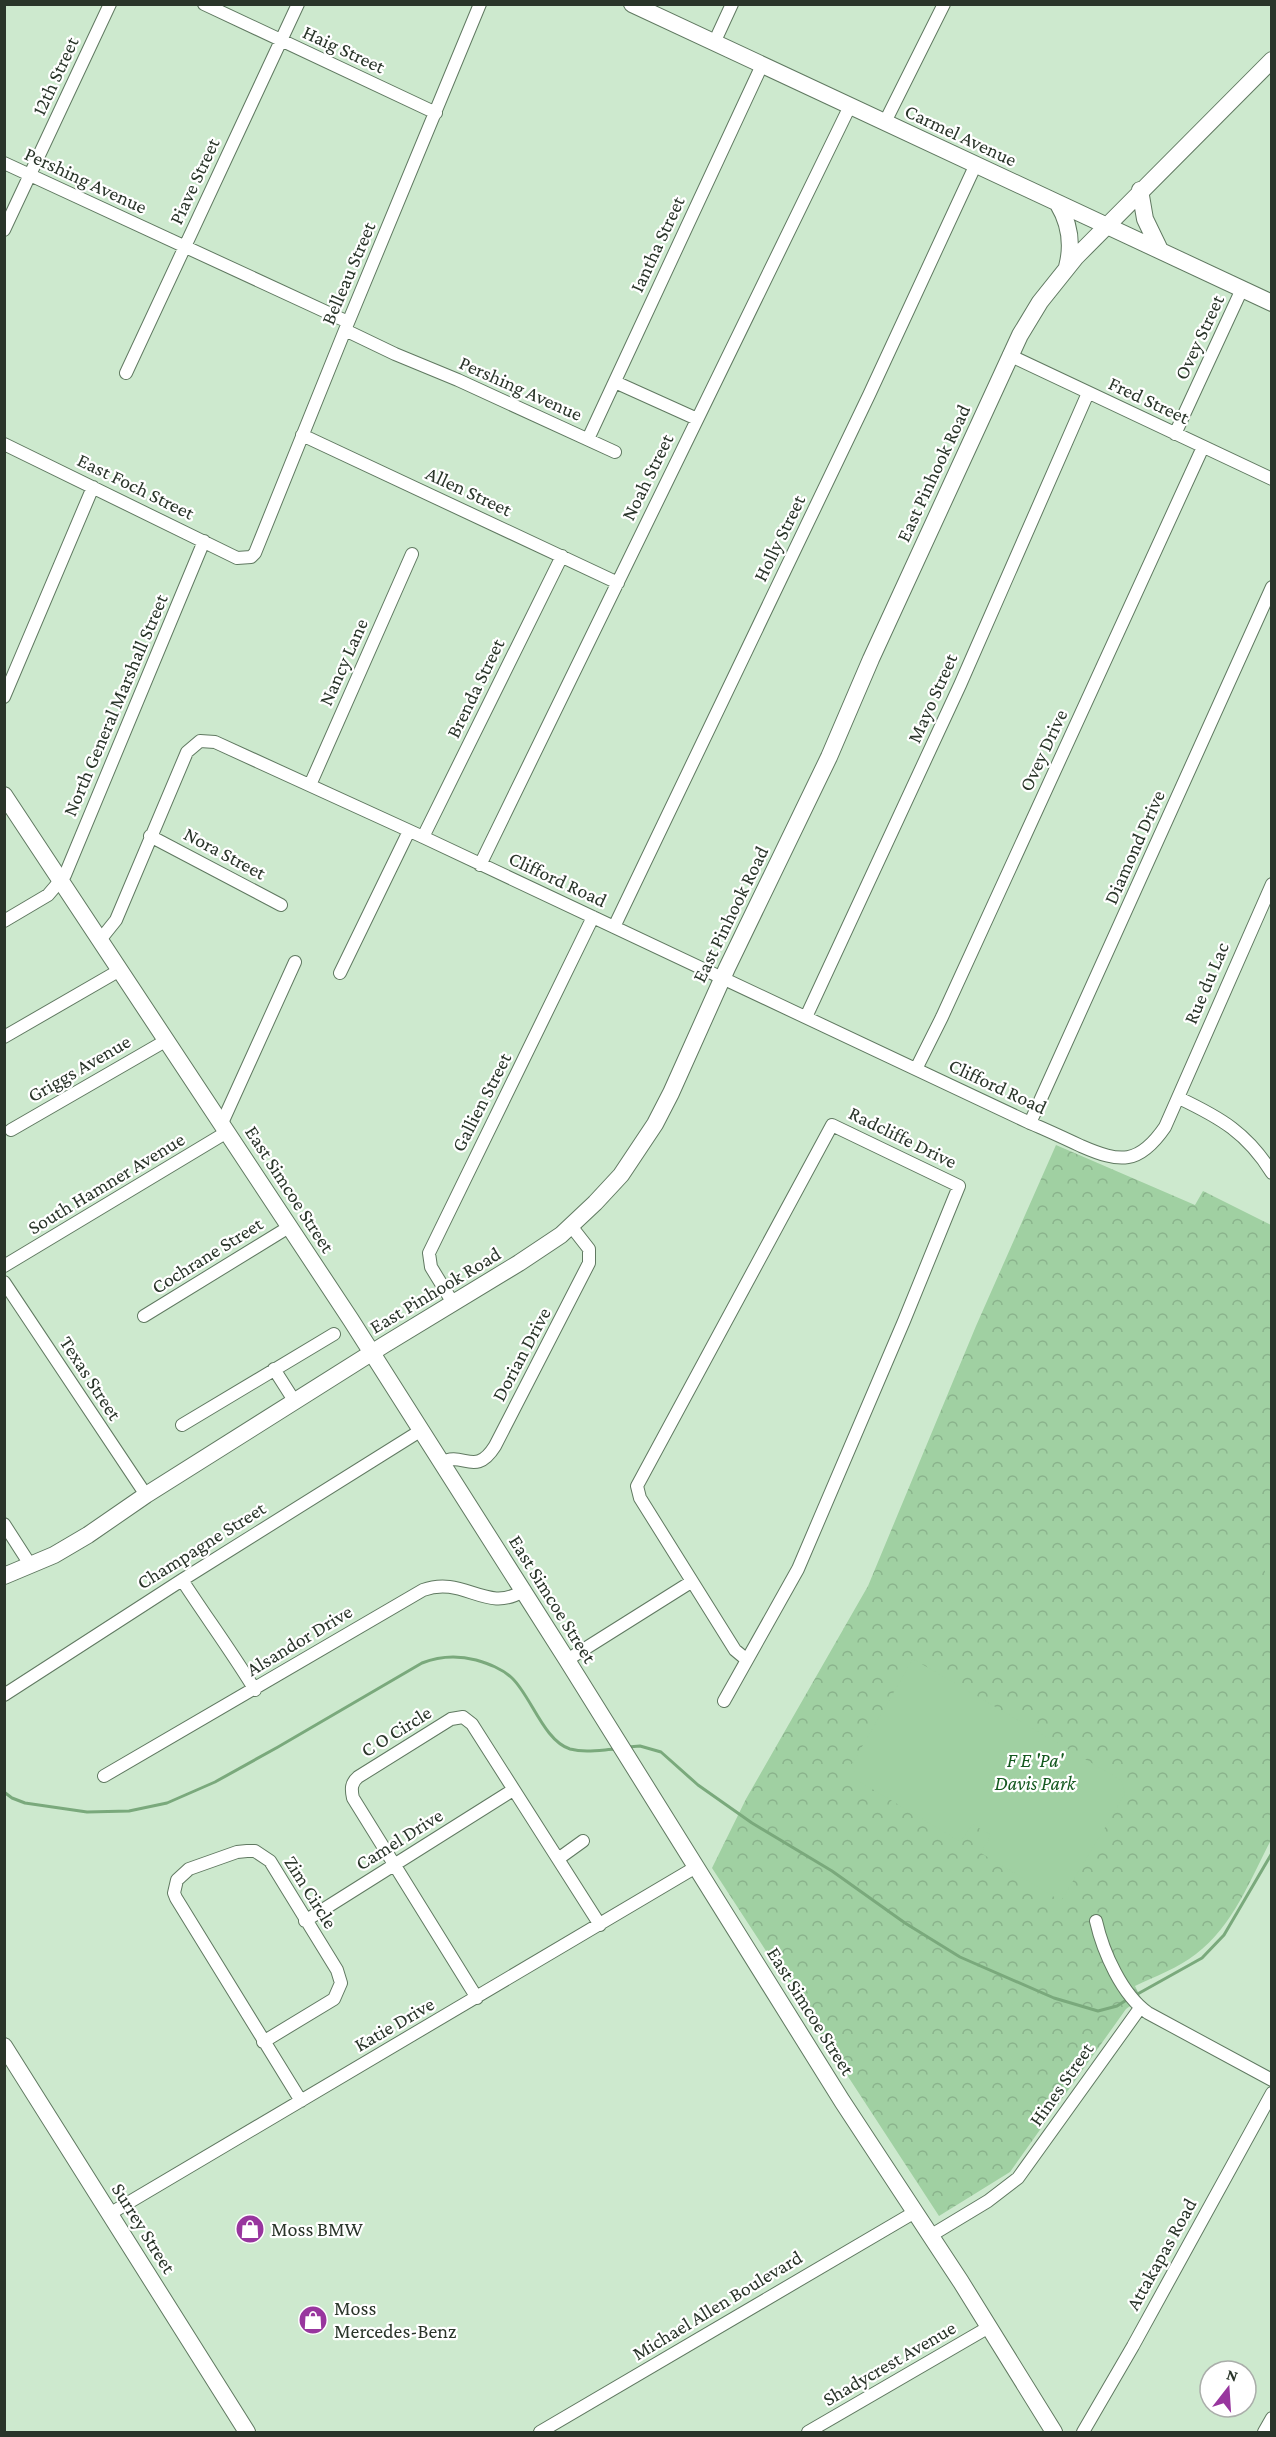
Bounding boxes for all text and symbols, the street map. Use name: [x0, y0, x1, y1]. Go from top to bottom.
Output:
street label: Haig Street: [299, 20, 389, 79]
street label: 12th Street: [27, 33, 83, 119]
street label: Carmel Avenue: [902, 99, 1021, 171]
street label: Piave Street: [164, 134, 224, 228]
street label: Pershing Avenue: [21, 142, 151, 219]
street label: Iantha Street: [625, 192, 689, 295]
street label: Belleau Street: [316, 218, 380, 328]
street label: Ovey Street: [1170, 291, 1229, 383]
street label: Pershing Avenue: [456, 351, 586, 426]
street label: Fred Street: [1105, 372, 1193, 428]
street label: East Pinhook Road: [892, 401, 975, 545]
street label: Noah Street: [617, 430, 678, 524]
street label: East Foch Street: [74, 448, 198, 524]
street label: Allen Street: [423, 462, 516, 521]
street label: Holly Street: [749, 491, 810, 585]
street label: North General Marshall Street: [58, 590, 172, 819]
street label: Nancy Lane: [314, 615, 373, 709]
street label: Brenda Street: [442, 635, 509, 741]
street label: Mayo Street: [903, 650, 963, 746]
street label: Ovey Drive: [1015, 705, 1072, 795]
street label: Diamond Drive: [1099, 786, 1169, 907]
street label: Nora Street: [180, 822, 270, 884]
street label: East Pinhook Road: [687, 842, 773, 986]
street label: Clifford Road: [506, 847, 611, 911]
street label: Rue du Lac: [1179, 938, 1233, 1027]
street label: Griggs Avenue: [24, 1030, 135, 1107]
street label: Gallien Street: [447, 1049, 515, 1155]
street label: Clifford Road: [946, 1054, 1051, 1118]
street label: Radcliffe Drive: [846, 1101, 961, 1173]
street label: East Simcoe Street: [241, 1122, 339, 1257]
street label: South Hamner Avenue: [24, 1127, 188, 1238]
street label: Cochrane Street: [147, 1212, 267, 1298]
street label: East Pinhook Road: [366, 1242, 505, 1338]
street label: Dorian Drive: [487, 1303, 555, 1405]
street label: Texas Street: [56, 1332, 126, 1424]
street label: Champagne Street: [133, 1496, 270, 1594]
street label: East Simcoe Street: [505, 1531, 601, 1667]
street label: Alsandor Drive: [242, 1600, 356, 1680]
street label: C O Circle: [357, 1701, 435, 1761]
park label: F E 'Pa' Davis Park: [994, 1749, 1077, 1794]
street label: Camel Drive: [351, 1804, 447, 1874]
street label: Zim Circle: [280, 1852, 342, 1933]
street label: East Simcoe Street: [763, 1943, 859, 2079]
street label: Katie Drive: [350, 1992, 438, 2056]
street label: Hines Street: [1024, 2038, 1098, 2130]
street label: Surrey Street: [107, 2179, 181, 2278]
street label: Attakapas Road: [1121, 2194, 1202, 2314]
shop icon: Moss BMW: [234, 2213, 266, 2245]
place label: Moss BMW: [271, 2218, 364, 2240]
street label: Michael Allen Boulevard: [628, 2245, 806, 2364]
place label: Moss Mercedes-Benz: [334, 2297, 456, 2342]
shop icon: Moss Mercedes-Benz: [297, 2304, 329, 2336]
street label: Shadycrest Avenue: [819, 2316, 960, 2411]
north arrow: [1198, 2359, 1258, 2419]
text: N: [1225, 2365, 1240, 2385]

